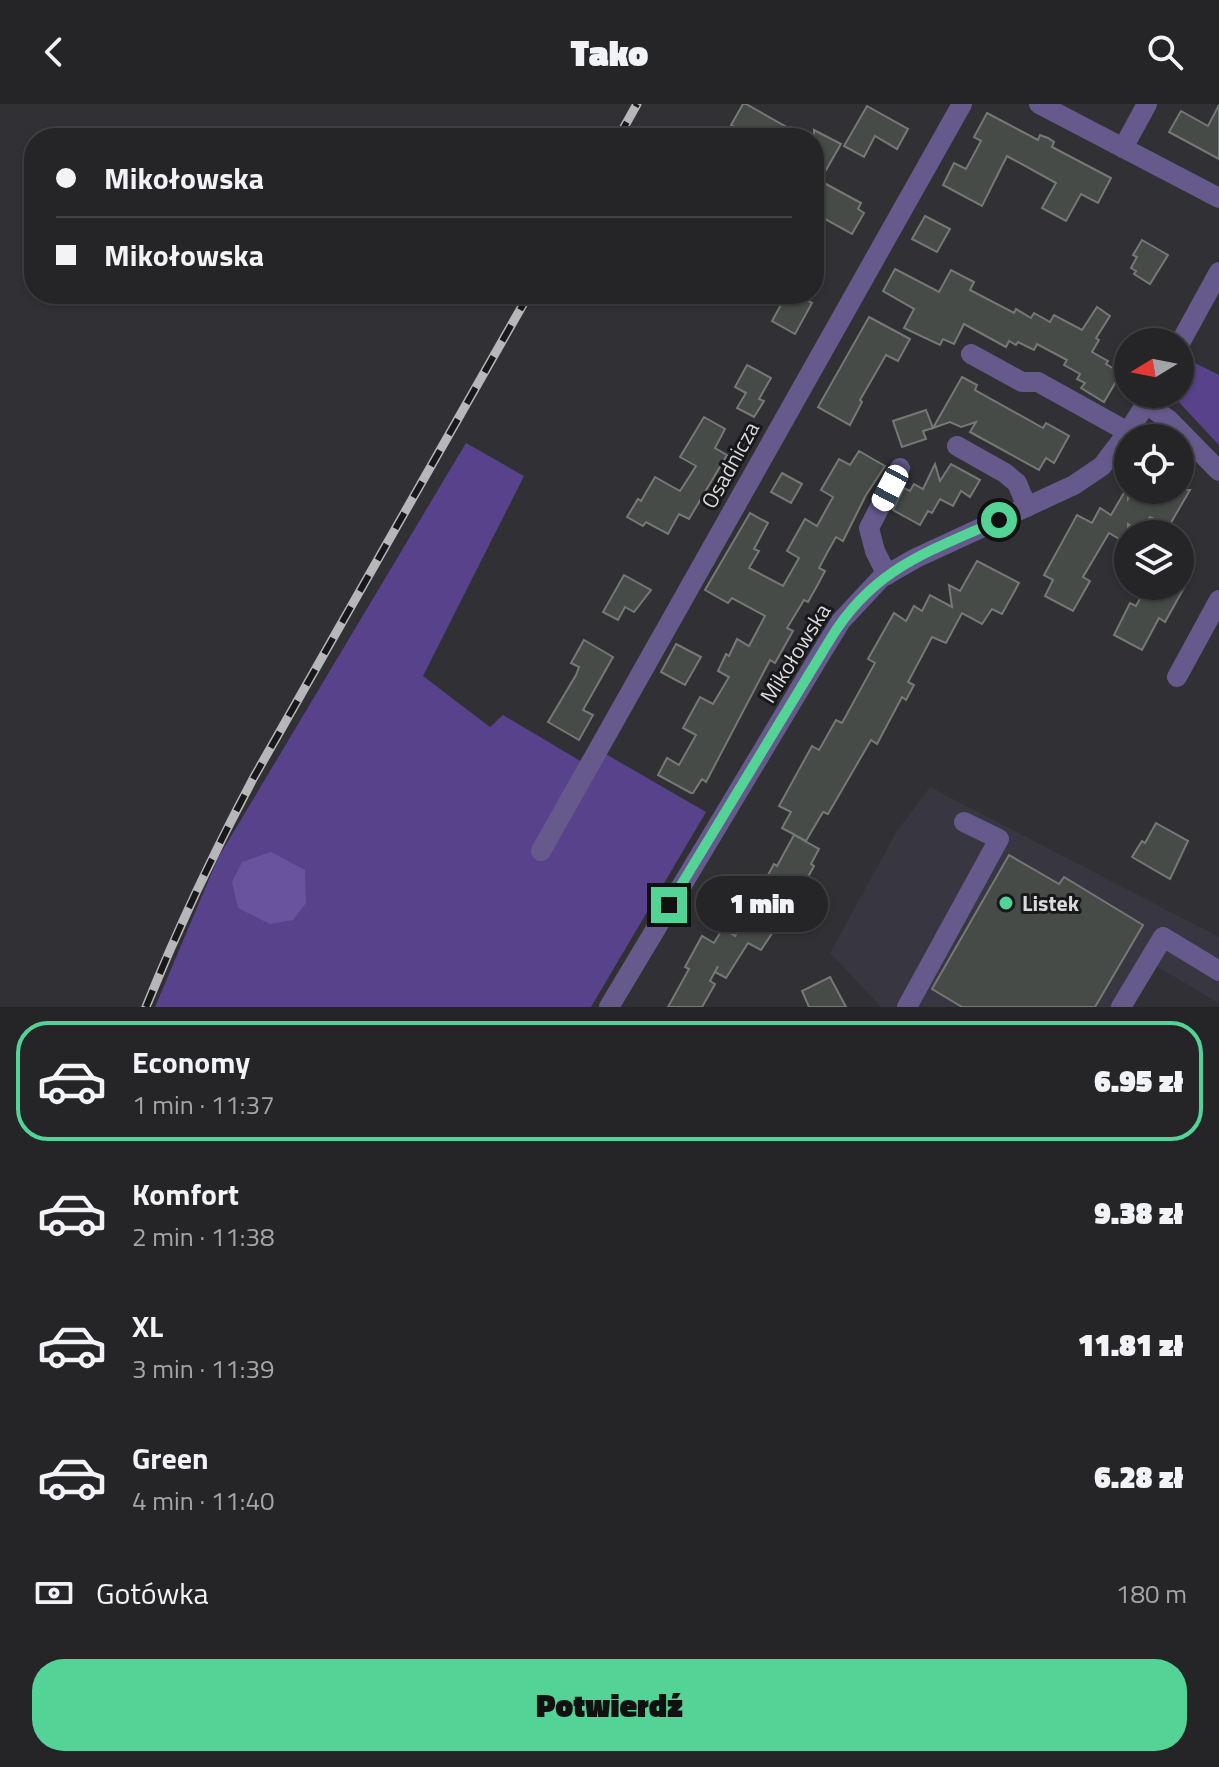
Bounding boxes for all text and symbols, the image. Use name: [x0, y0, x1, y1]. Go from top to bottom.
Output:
text: Tako: [571, 25, 648, 80]
icon: back: [32, 30, 76, 74]
icon: search: [1143, 30, 1187, 74]
text: Mikołowska: [104, 155, 264, 201]
text: Mikołowska: [104, 232, 264, 278]
north arrow: [1114, 328, 1194, 408]
map controls: [1114, 328, 1194, 600]
street label: Osadnicza: [692, 415, 768, 515]
button: locate: [1114, 424, 1194, 504]
car: [868, 461, 912, 515]
route start: [981, 502, 1017, 538]
button: layers: [1114, 520, 1194, 600]
street label: Mikołowska: [751, 597, 839, 709]
callout: 1 min: [697, 877, 829, 933]
text: 1 min: [730, 884, 794, 923]
place label: Listek: [1022, 886, 1080, 920]
route end: [651, 887, 687, 923]
marker: Listek: [997, 894, 1015, 912]
text: Economy: [132, 1039, 250, 1085]
icon: car: [36, 1045, 108, 1117]
text: 6.95 zł: [1094, 1058, 1183, 1104]
text: 1 min · 11:37: [132, 1085, 275, 1124]
text: Komfort: [132, 1171, 239, 1217]
icon: car: [36, 1177, 108, 1249]
text: 9.38 zł: [1094, 1190, 1183, 1236]
text: 2 min · 11:38: [132, 1217, 275, 1256]
text: XL: [132, 1303, 163, 1349]
icon: car: [36, 1309, 108, 1381]
text: 11.81 zł: [1078, 1322, 1183, 1368]
text: 3 min · 11:39: [132, 1349, 275, 1388]
text: Green: [132, 1435, 209, 1481]
icon: car: [36, 1441, 108, 1513]
text: 6.28 zł: [1094, 1454, 1183, 1500]
text: 4 min · 11:40: [132, 1481, 275, 1520]
text: Gotówka: [96, 1570, 209, 1616]
icon: cash: [32, 1571, 76, 1615]
text: 180 m: [1116, 1574, 1187, 1613]
button: Potwierdź: [32, 1659, 1187, 1751]

